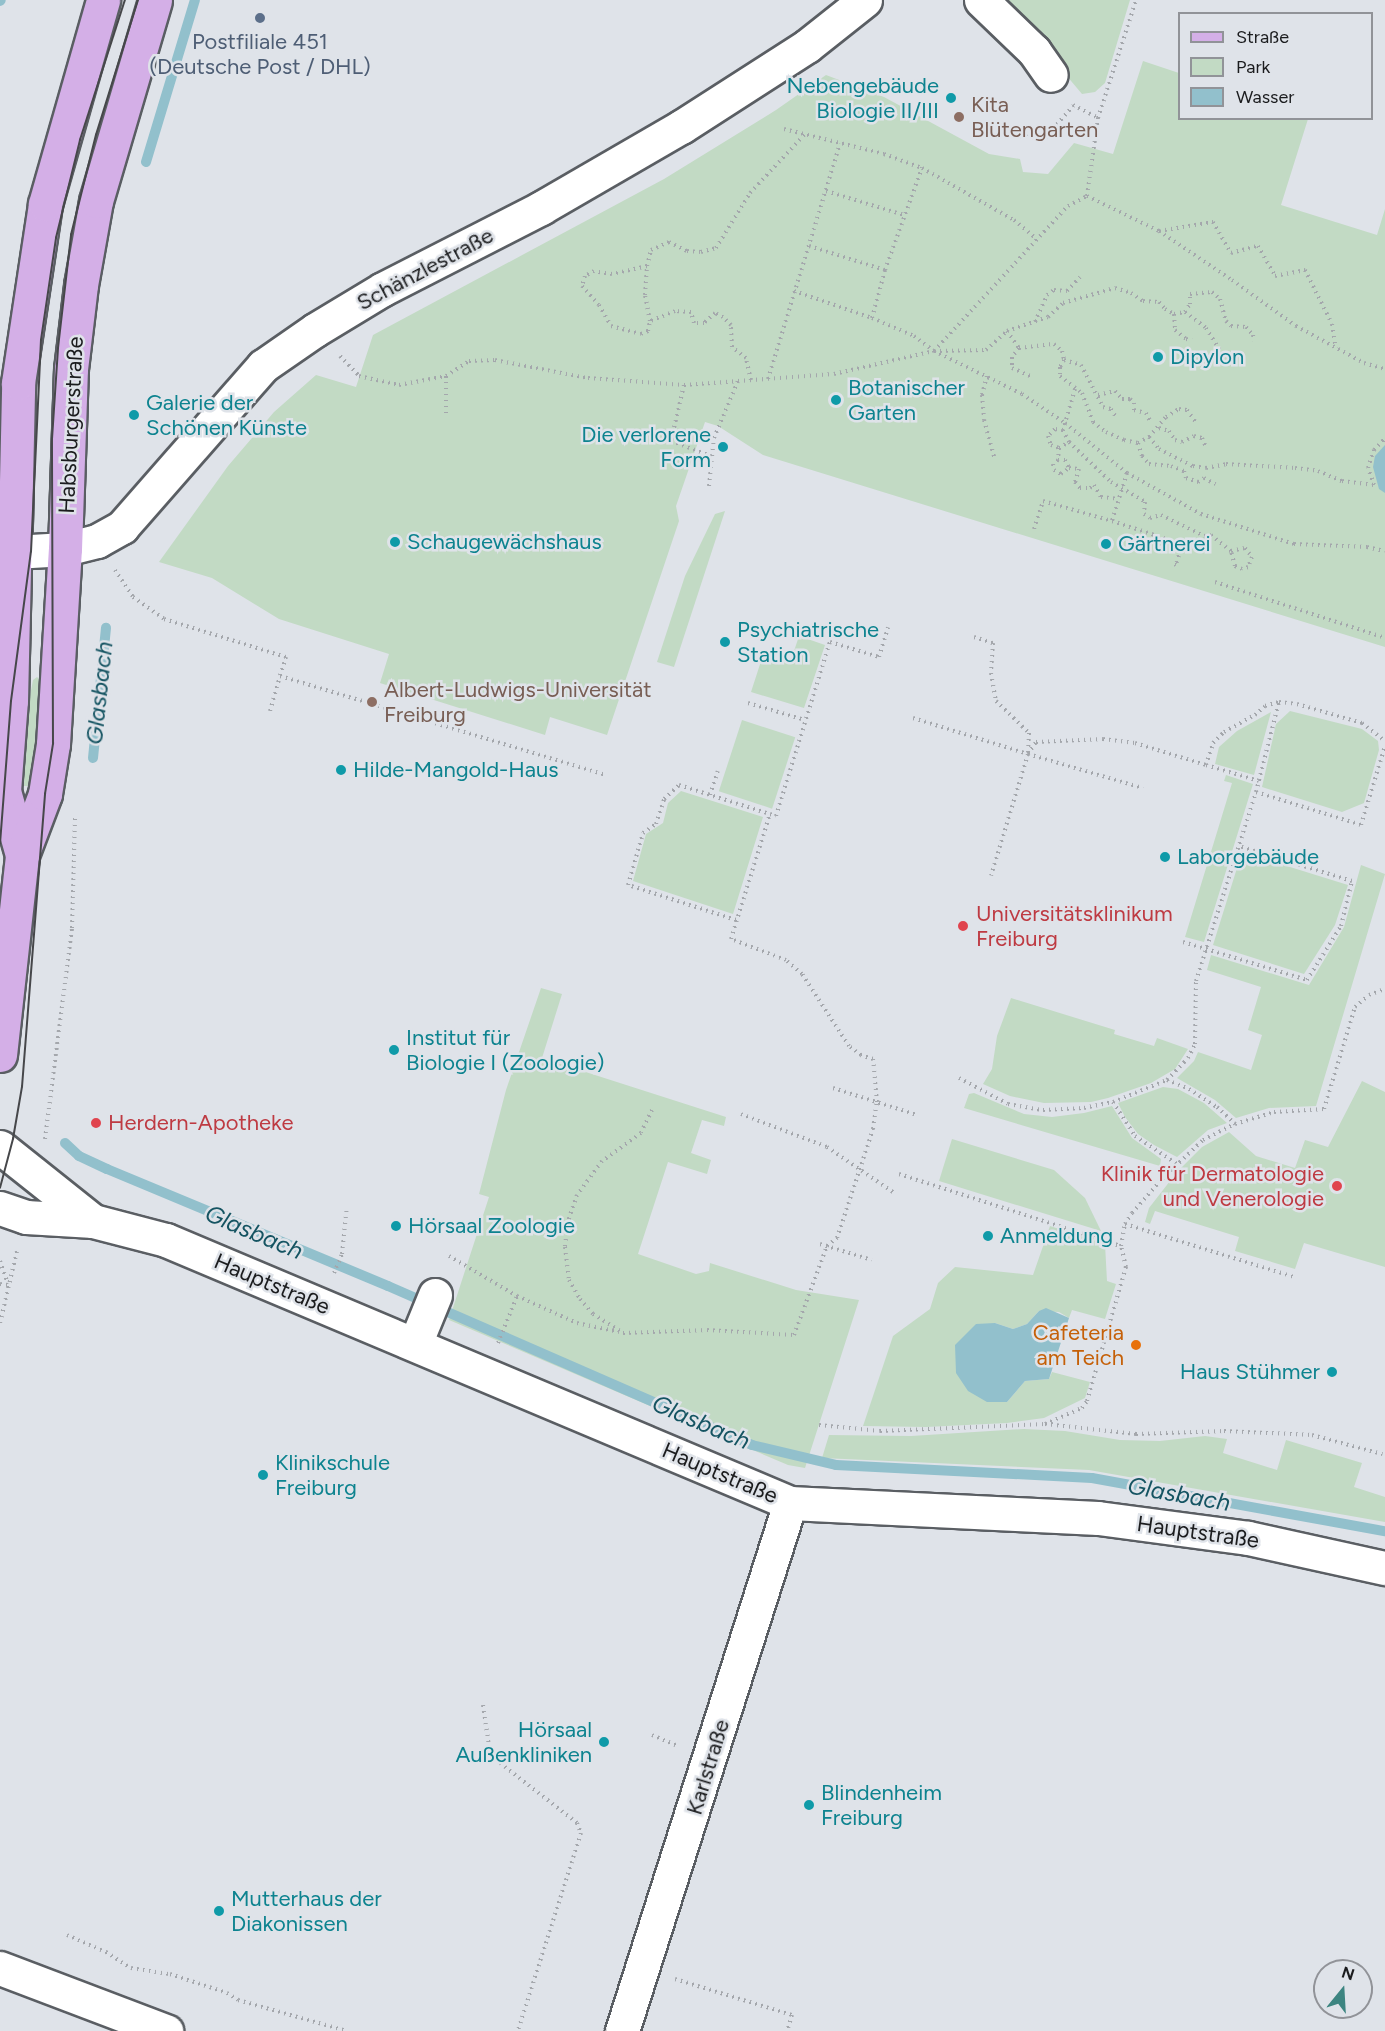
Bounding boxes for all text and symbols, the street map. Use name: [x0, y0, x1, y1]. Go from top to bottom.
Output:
marker: Postfiliale 451 (Deutsche Post / DHL): [253, 11, 267, 25]
legend: [1178, 12, 1373, 120]
text: Straße: [1236, 26, 1289, 48]
place label: Postfiliale 451 (Deutsche Post / DHL): [149, 28, 371, 80]
text: Park: [1236, 56, 1270, 78]
place label: Nebengebäude Biologie II/III: [787, 72, 939, 124]
text: Wasser: [1236, 86, 1294, 108]
marker: Nebengebäude Biologie II/III: [944, 91, 958, 105]
place label: Kita Blütengarten: [971, 91, 1098, 142]
marker: Kita Blütengarten: [952, 110, 966, 124]
street label: Schänzlestraße: [352, 222, 498, 316]
street label: Habsburgerstraße: [53, 336, 89, 514]
place label: Dipylon: [1170, 344, 1244, 370]
marker: Dipylon: [1151, 350, 1165, 364]
place label: Botanischer Garten: [848, 374, 965, 426]
place label: Galerie der Schönen Künste: [146, 389, 307, 440]
marker: Botanischer Garten: [829, 393, 843, 407]
marker: Galerie der Schönen Künste: [127, 408, 141, 422]
place label: Die verlorene Form: [581, 421, 711, 472]
marker: Die verlorene Form: [716, 440, 730, 454]
place label: Schaugewächshaus: [407, 529, 602, 555]
place label: Gärtnerei: [1118, 531, 1211, 557]
marker: Schaugewächshaus: [388, 535, 402, 549]
marker: Gärtnerei: [1099, 537, 1113, 551]
place label: Psychiatrische Station: [737, 616, 879, 668]
marker: Psychiatrische Station: [718, 635, 732, 649]
water label: Glasbach: [79, 640, 119, 746]
place label: Albert-Ludwigs-Universität Freiburg: [384, 676, 652, 728]
marker: Albert-Ludwigs-Universität Freiburg: [365, 695, 379, 709]
place label: Hilde-Mangold-Haus: [353, 757, 559, 783]
marker: Hilde-Mangold-Haus: [334, 763, 348, 777]
place label: Laborgebäude: [1177, 844, 1319, 870]
marker: Laborgebäude: [1158, 850, 1172, 864]
place label: Universitätsklinikum Freiburg: [976, 900, 1173, 951]
marker: Universitätsklinikum Freiburg: [954, 917, 972, 935]
place label: Institut für Biologie I (Zoologie): [406, 1024, 604, 1076]
marker: Institut für Biologie I (Zoologie): [387, 1043, 401, 1057]
place label: Herdern-Apotheke: [108, 1110, 293, 1136]
marker: Herdern-Apotheke: [89, 1116, 103, 1130]
place label: Klinik für Dermatologie und Venerologie: [1101, 1160, 1324, 1212]
marker: Klinik für Dermatologie und Venerologie: [1328, 1177, 1346, 1195]
water label: Glasbach: [201, 1199, 307, 1265]
place label: Hörsaal Zoologie: [408, 1213, 575, 1239]
marker: Hörsaal Zoologie: [389, 1219, 403, 1233]
place label: Anmeldung: [1000, 1223, 1113, 1249]
marker: Anmeldung: [981, 1229, 995, 1243]
street label: Hauptstraße: [210, 1248, 334, 1320]
place label: Cafeteria am Teich: [1033, 1319, 1124, 1370]
marker: Cafeteria am Teich: [1129, 1338, 1143, 1352]
place label: Haus Stühmer: [1180, 1359, 1320, 1385]
marker: Haus Stühmer: [1325, 1365, 1339, 1379]
water label: Glasbach: [648, 1389, 754, 1455]
street label: Hauptstraße: [658, 1437, 782, 1509]
place label: Klinikschule Freiburg: [275, 1449, 390, 1500]
marker: Klinikschule Freiburg: [256, 1468, 270, 1482]
water label: Glasbach: [1126, 1471, 1232, 1517]
street label: Hauptstraße: [1135, 1510, 1261, 1554]
place label: Hörsaal Außenkliniken: [455, 1716, 592, 1768]
street label: Karlstraße: [681, 1716, 735, 1818]
marker: Hörsaal Außenkliniken: [597, 1735, 611, 1749]
place label: Blindenheim Freiburg: [821, 1779, 942, 1831]
marker: Blindenheim Freiburg: [802, 1798, 816, 1812]
place label: Mutterhaus der Diakonissen: [231, 1885, 382, 1936]
marker: Mutterhaus der Diakonissen: [212, 1904, 226, 1918]
north arrow: [1313, 1959, 1373, 2019]
text: N: [1339, 1962, 1357, 1984]

